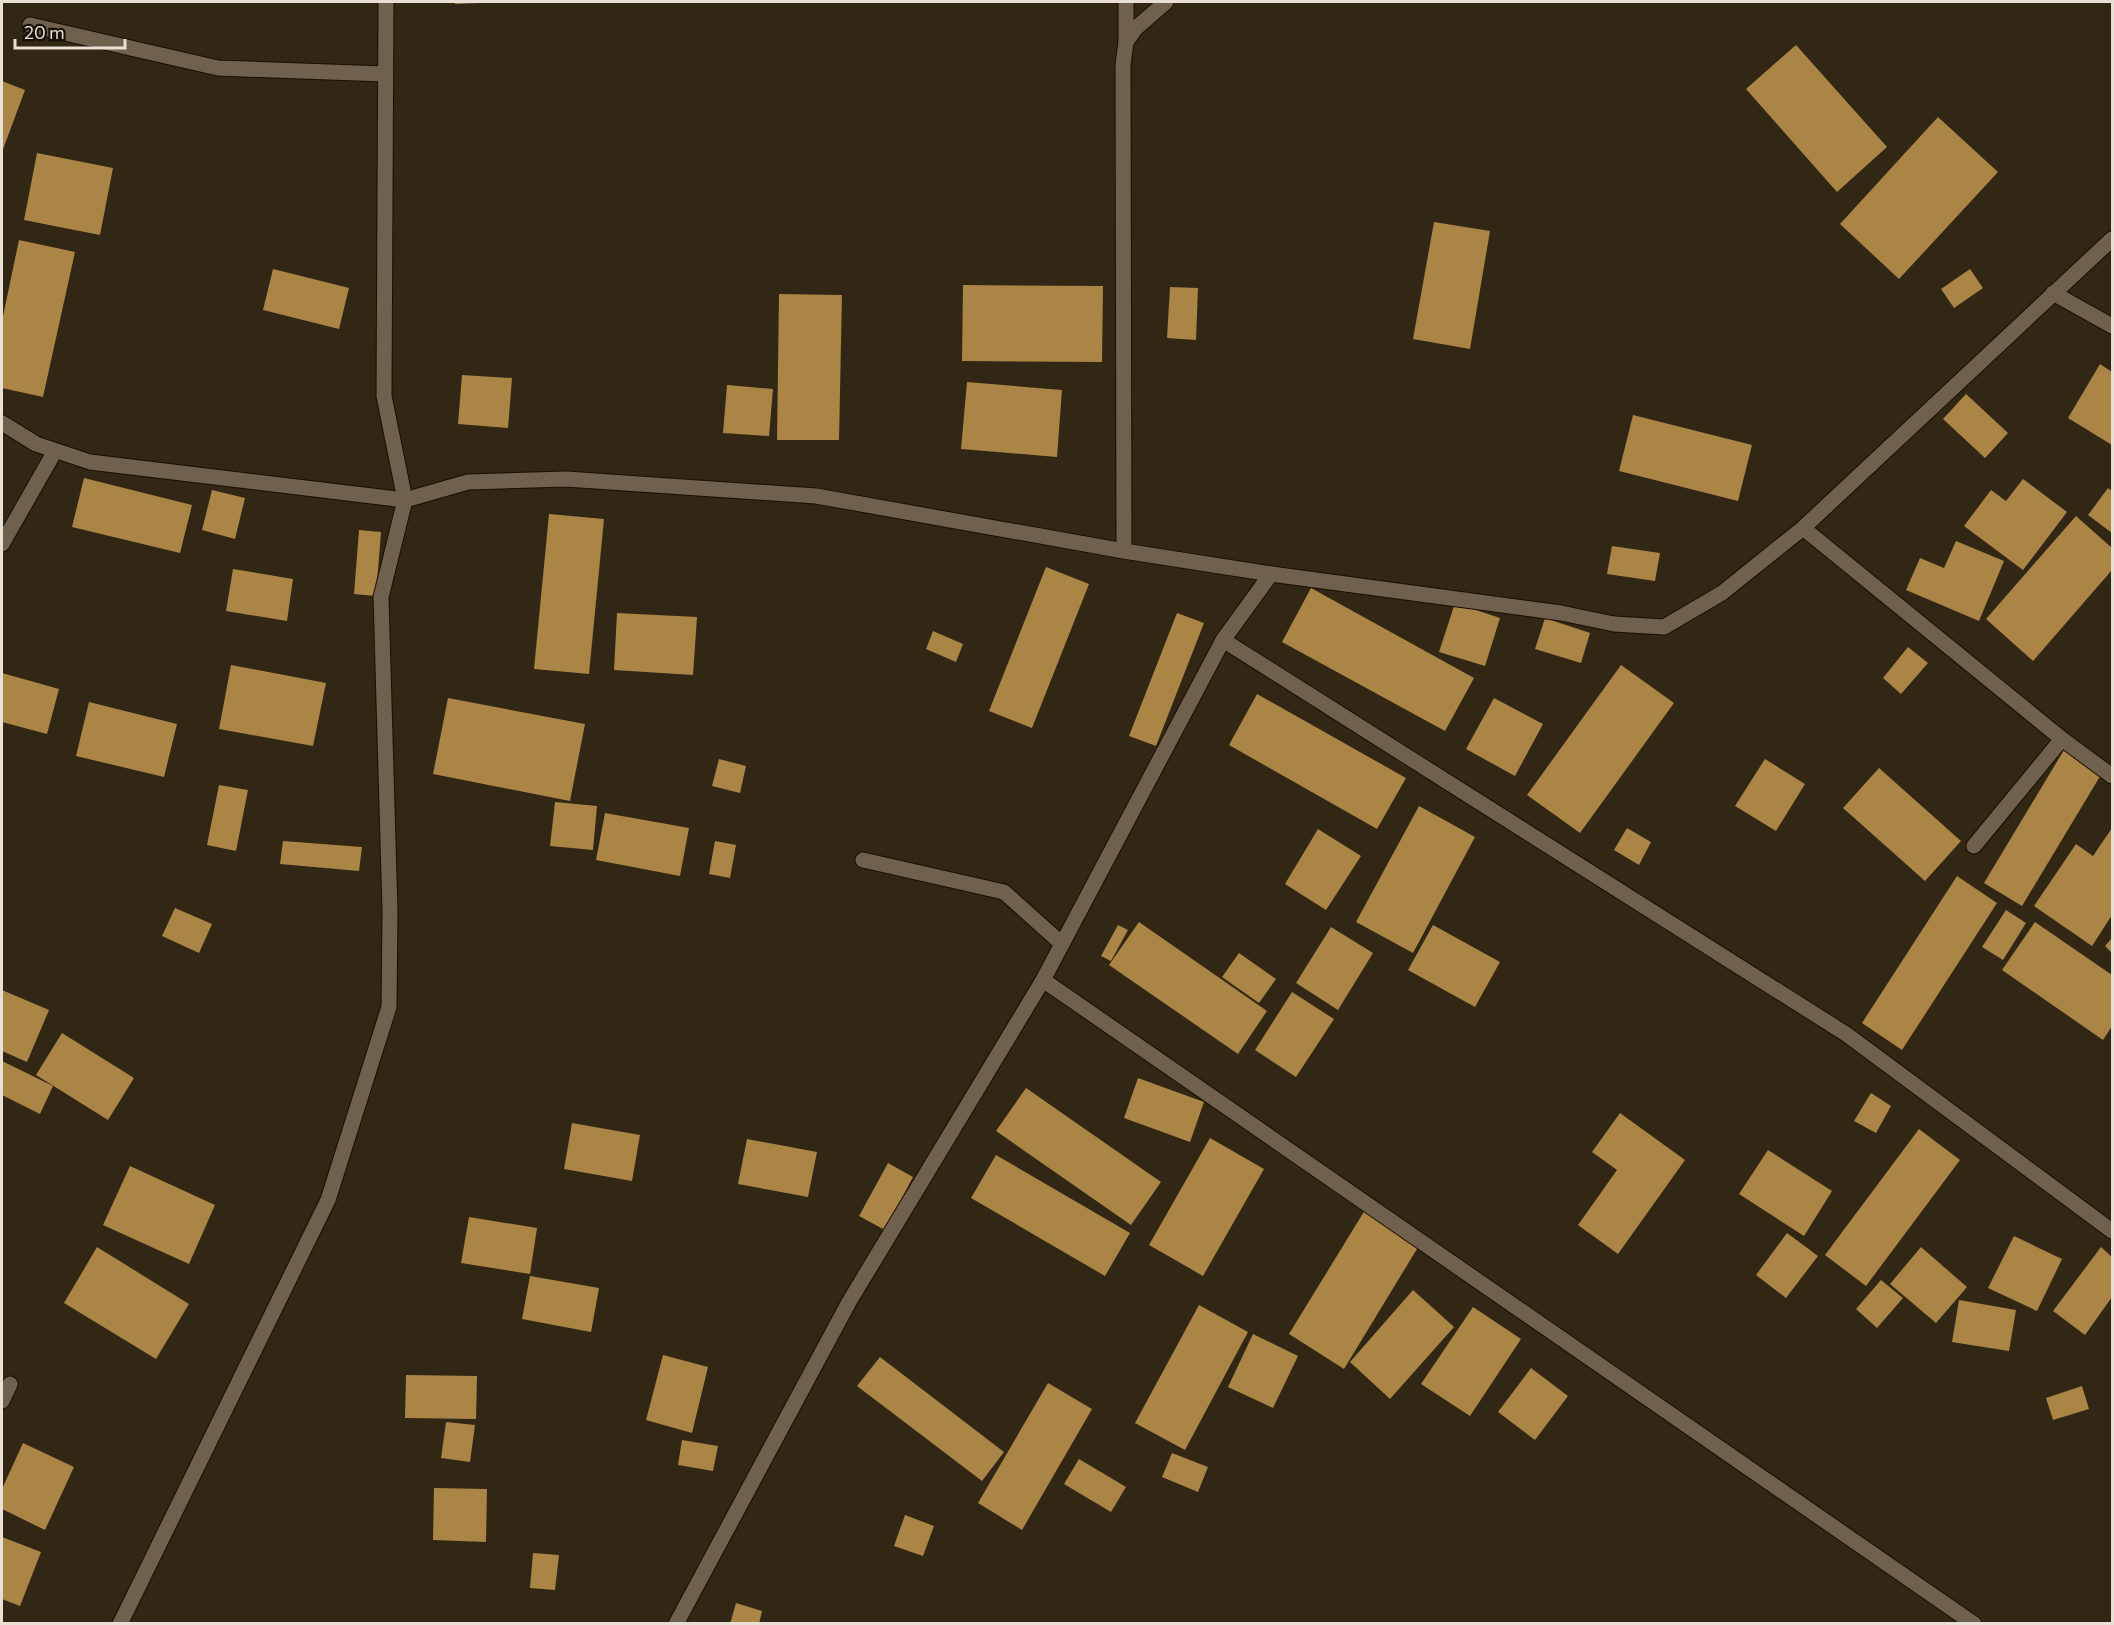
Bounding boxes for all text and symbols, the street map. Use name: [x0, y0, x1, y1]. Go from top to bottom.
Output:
scale bar: [15, 12, 124, 50]
text: 20 m: [24, 21, 65, 43]

